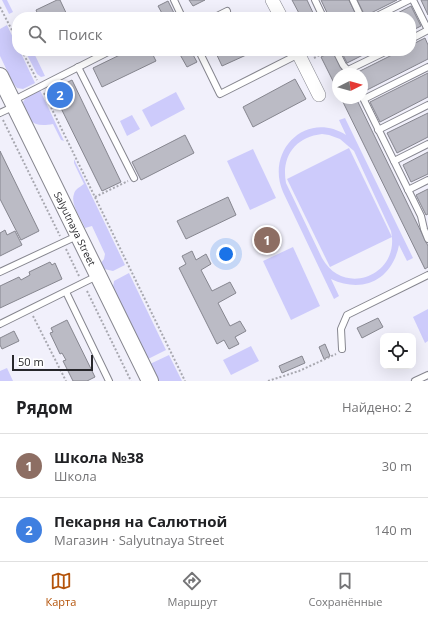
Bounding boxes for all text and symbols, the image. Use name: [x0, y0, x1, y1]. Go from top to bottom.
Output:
search box: [12, 12, 416, 56]
icon: search: [26, 23, 48, 45]
text: Поиск: [58, 24, 102, 44]
north arrow: [332, 68, 368, 104]
pin: 2: [47, 80, 73, 110]
street label: Salyutnaya Street: [51, 189, 99, 268]
pin: 1: [254, 225, 280, 255]
your location: [216, 244, 236, 264]
map controls: [380, 333, 416, 369]
button: locate: [380, 333, 416, 369]
scale bar: [12, 353, 93, 372]
text: 50 m: [18, 354, 44, 369]
text: Рядом: [16, 396, 73, 419]
text: Найдено: 2: [342, 398, 412, 416]
text: Школа №38: [54, 447, 144, 467]
text: 1: [25, 457, 33, 475]
text: 30 m: [382, 457, 412, 475]
text: Школа: [54, 467, 97, 485]
text: Пекарня на Салютной: [54, 511, 227, 531]
text: 2: [25, 521, 33, 539]
text: 140 m: [374, 521, 412, 539]
text: Магазин · Salyutnaya Street: [54, 531, 224, 549]
tab: Карта: [46, 570, 76, 609]
tab: Маршрут: [168, 570, 217, 609]
tab: Сохранённые: [309, 570, 382, 609]

